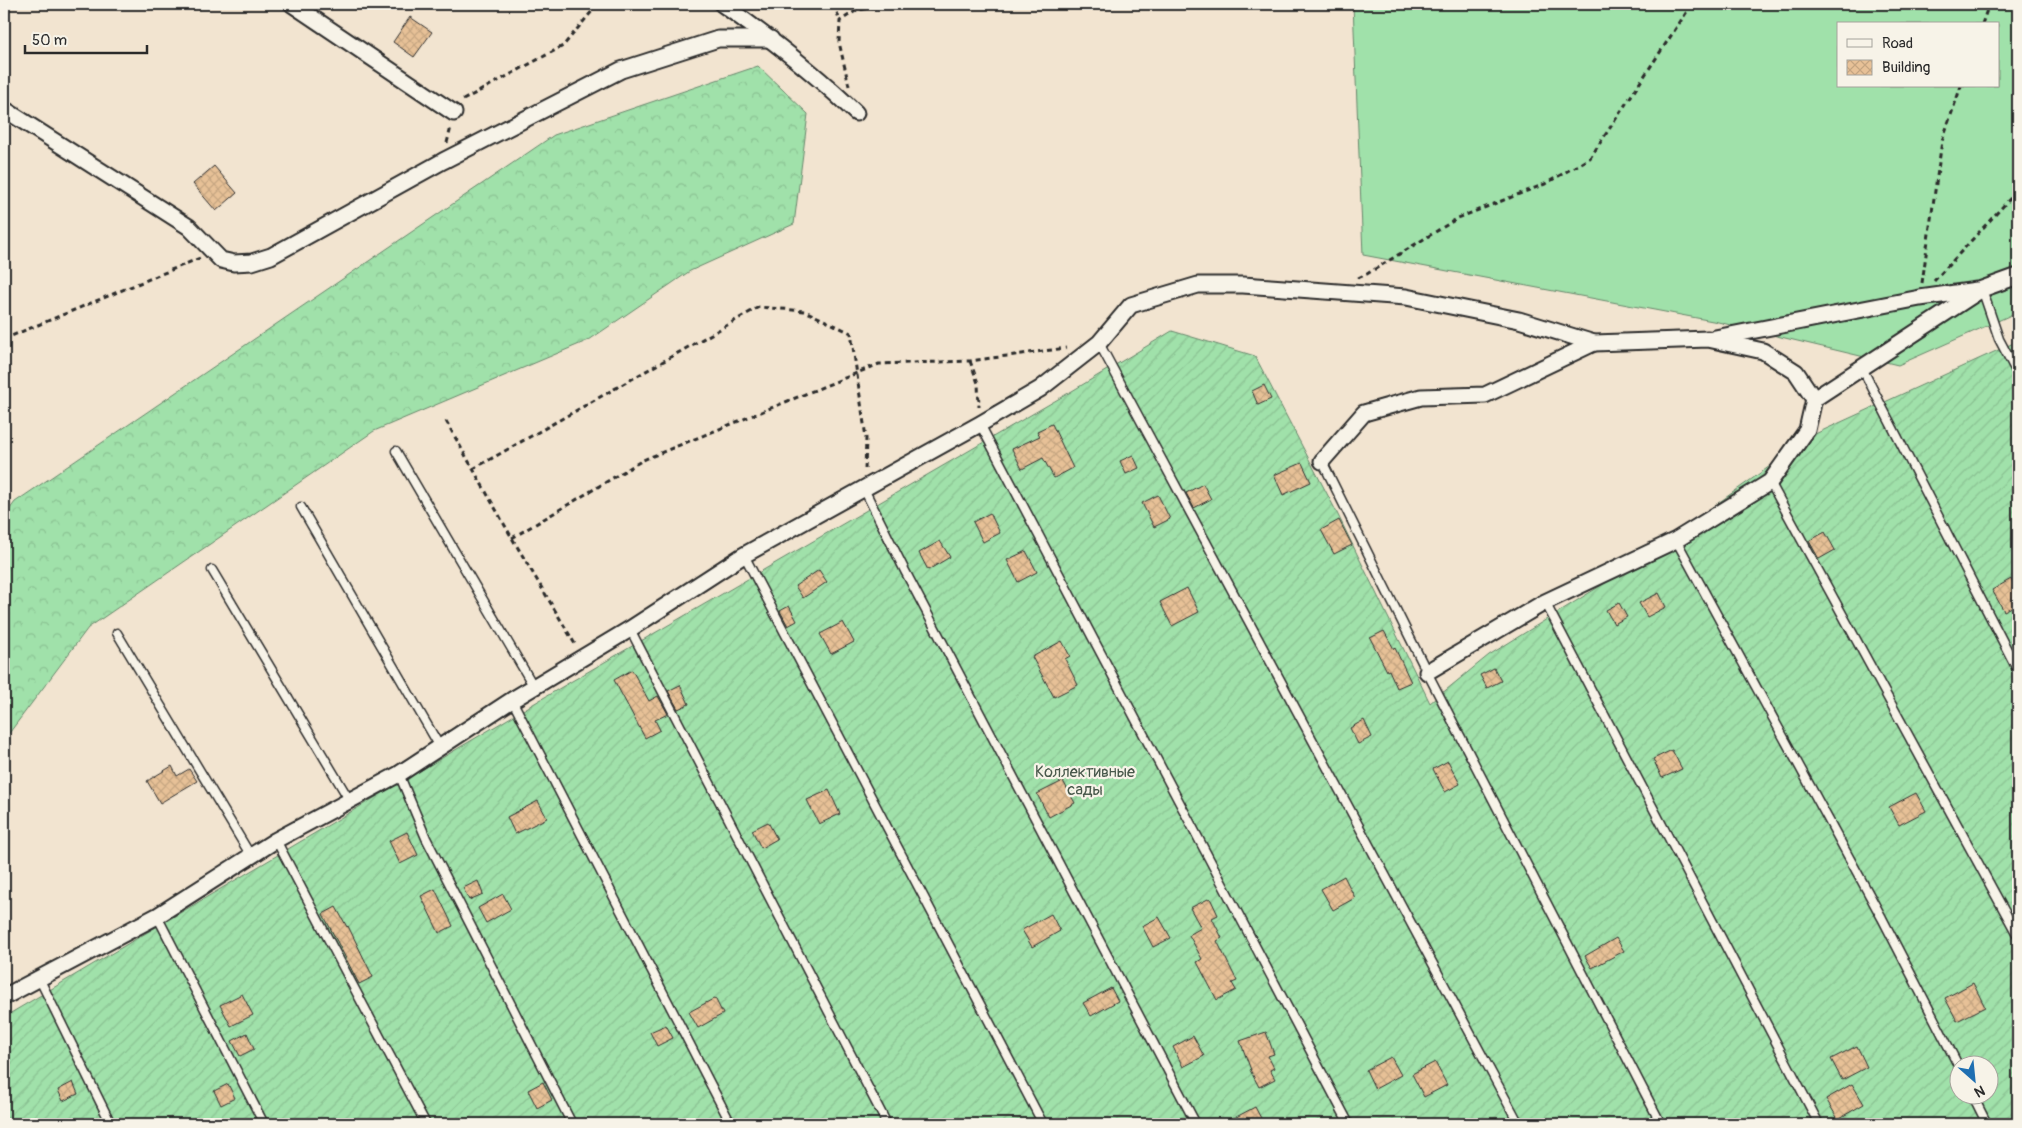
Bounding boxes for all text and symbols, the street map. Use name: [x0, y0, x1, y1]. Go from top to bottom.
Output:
scale bar: [25, 22, 148, 54]
legend: [1837, 22, 2000, 88]
text: 50 m: [32, 31, 67, 50]
text: Road: [1882, 34, 1913, 53]
text: Building: [1882, 58, 1930, 77]
park label: Коллективные сады: [1035, 762, 1135, 800]
north arrow: [1950, 1056, 2000, 1106]
text: N: [1972, 1081, 1988, 1101]

